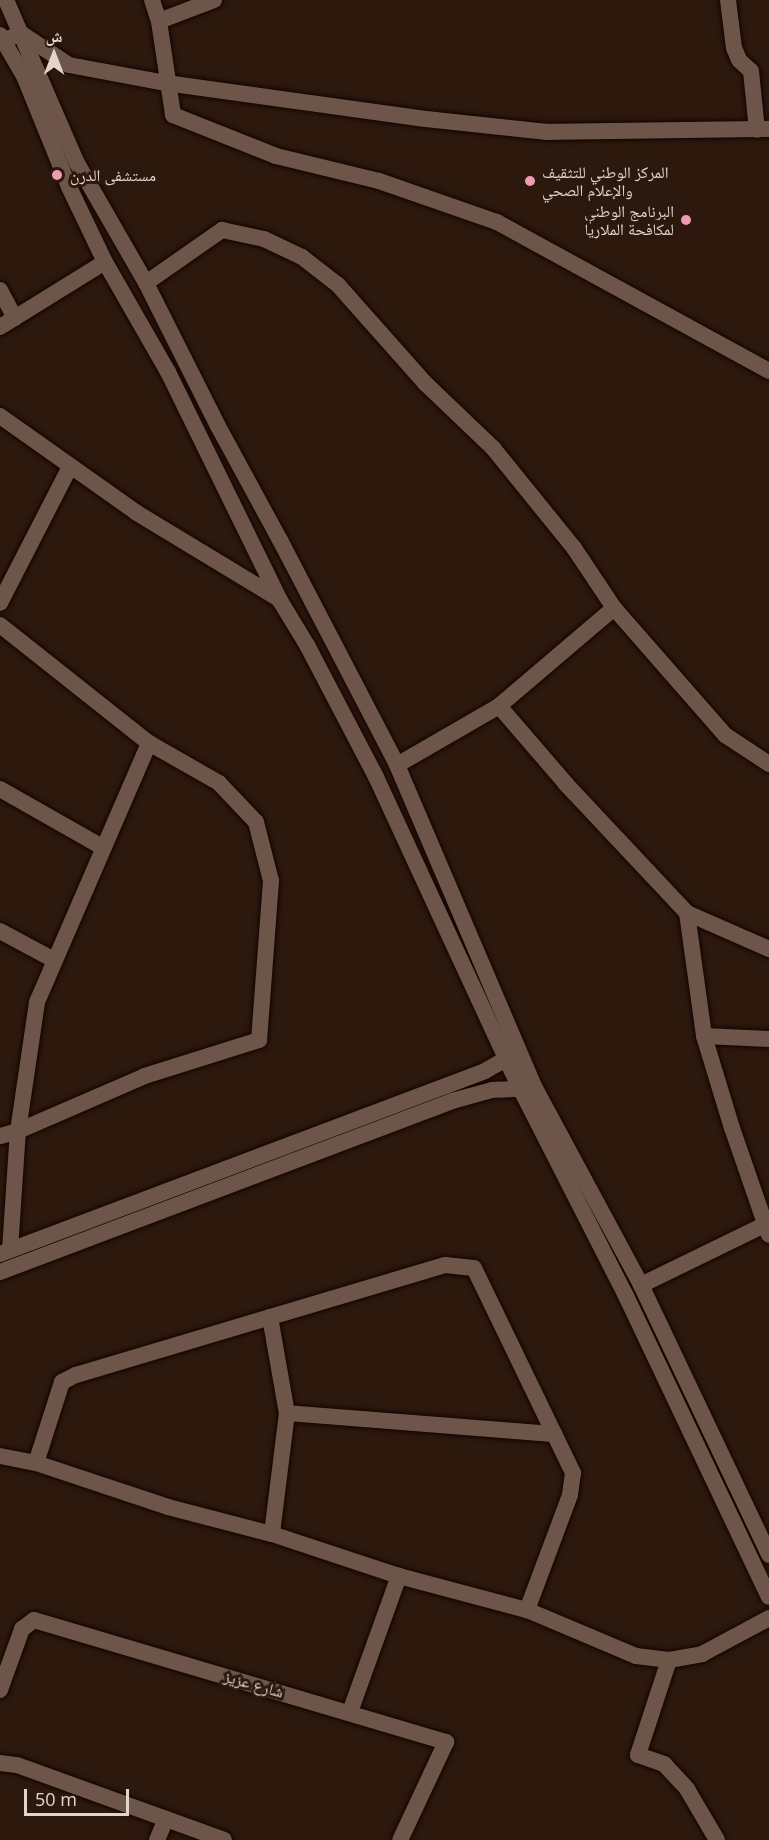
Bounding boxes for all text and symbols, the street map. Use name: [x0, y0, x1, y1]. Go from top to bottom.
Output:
north arrow: [24, 24, 84, 84]
text: ش: [46, 25, 62, 47]
place label: المركز الوطني للتثقيف والإعلام الصحي: [542, 162, 668, 200]
place label: مستشفى الدرن: [70, 165, 156, 185]
marker: مستشفى الدرن: [48, 166, 66, 184]
marker: المركز الوطني للتثقيف والإعلام الصحي: [523, 174, 537, 188]
place label: البرنامج الوطني لمكافحة الملاريا: [584, 201, 674, 239]
marker: البرنامج الوطني لمكافحة الملاريا: [679, 213, 693, 227]
street label: شارع عزيز: [222, 1666, 286, 1702]
scale bar: [27, 1777, 132, 1815]
text: 50 m: [35, 1787, 77, 1811]

